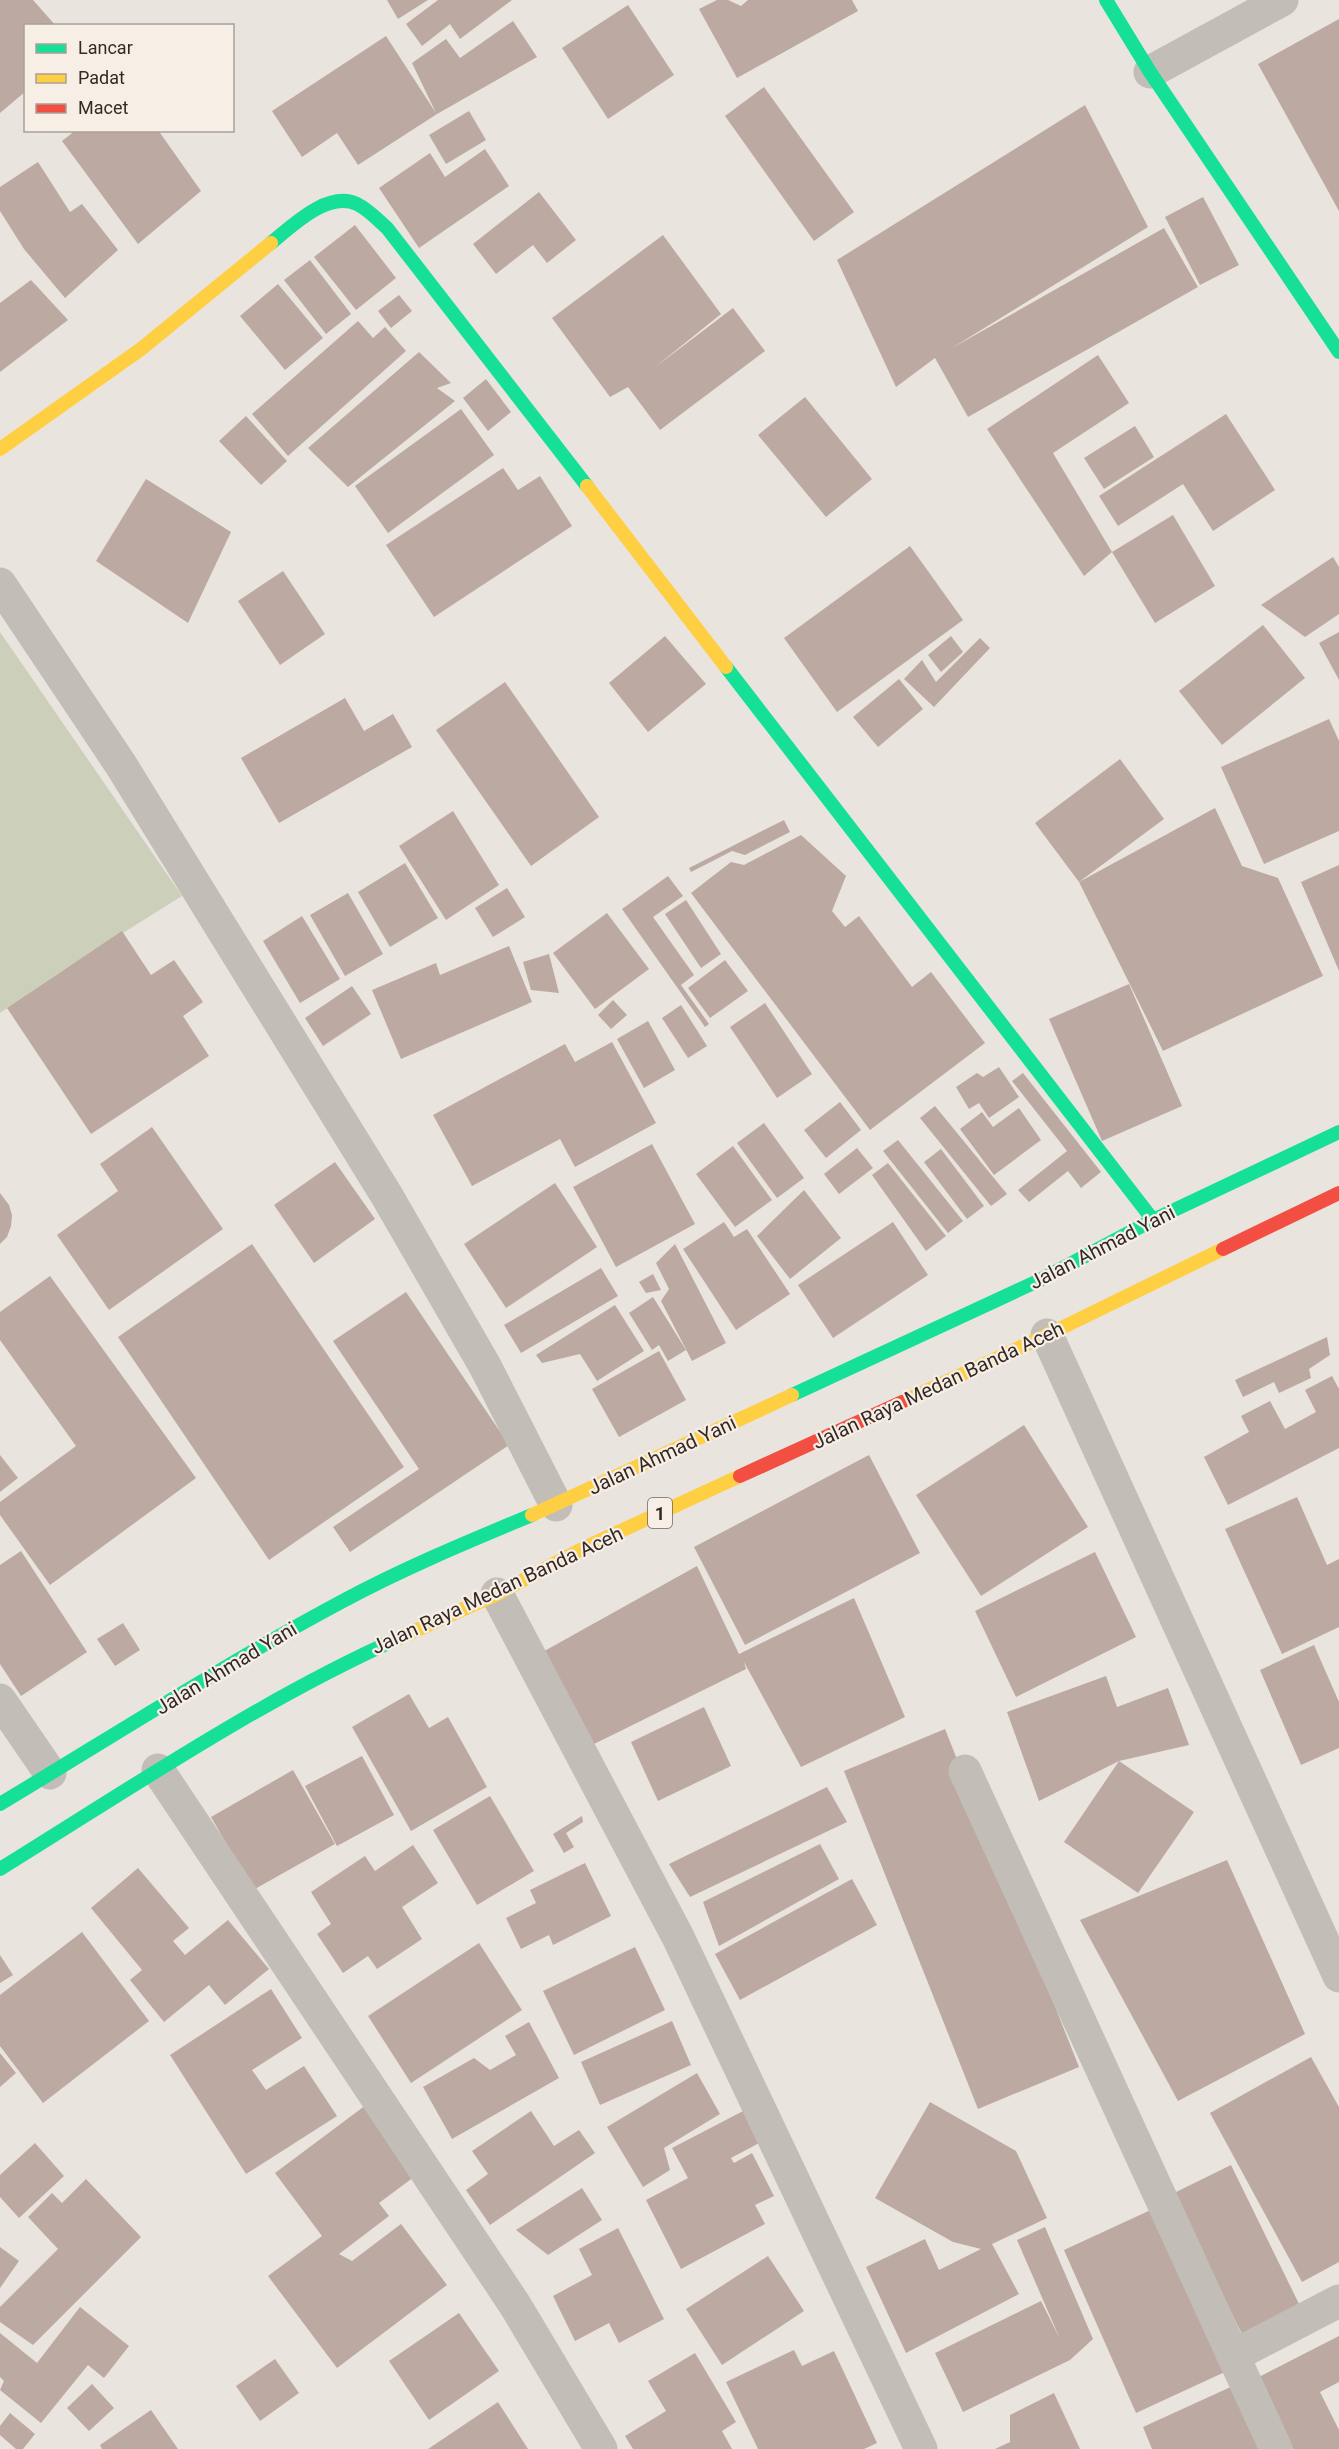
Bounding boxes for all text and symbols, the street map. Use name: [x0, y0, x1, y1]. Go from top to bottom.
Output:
legend: [24, 24, 234, 132]
text: Lancar: [78, 37, 133, 58]
text: Padat: [78, 67, 125, 88]
text: Macet: [78, 97, 128, 118]
street label: Jalan Ahmad Yani: [1025, 1200, 1179, 1294]
street label: Jalan Raya Medan Banda Aceh: [808, 1316, 1068, 1454]
street label: Jalan Ahmad Yani: [584, 1410, 740, 1500]
road number: 1: [648, 1498, 672, 1528]
street label: Jalan Raya Medan Banda Aceh: [367, 1521, 627, 1659]
street label: Jalan Ahmad Yani: [151, 1616, 301, 1720]

